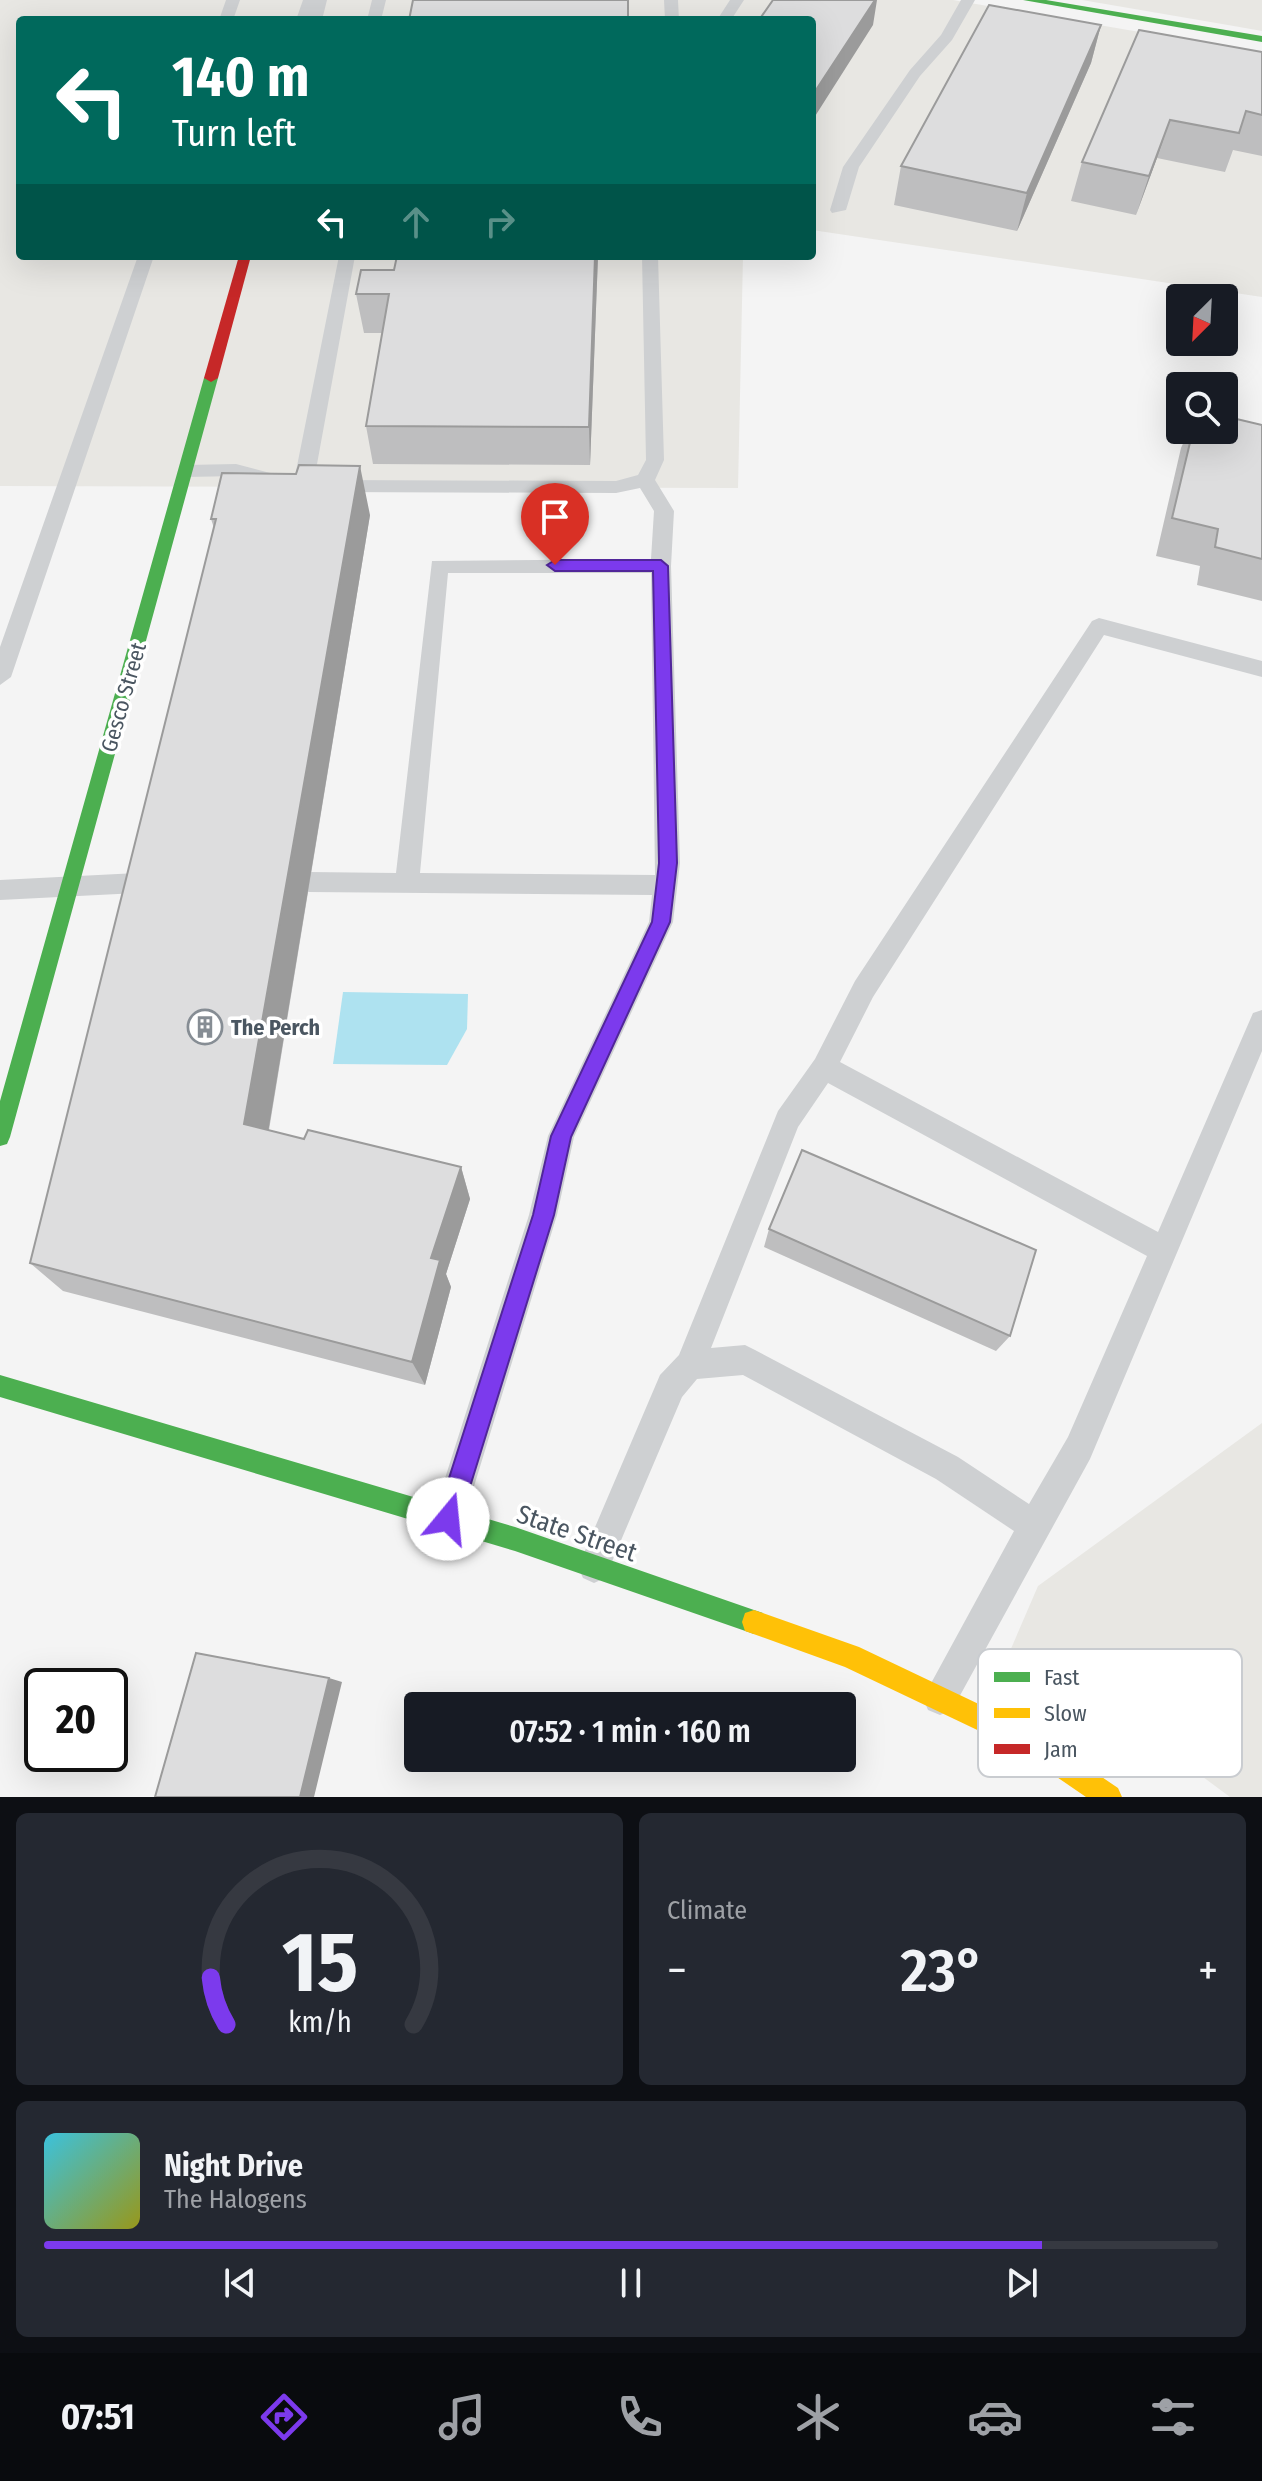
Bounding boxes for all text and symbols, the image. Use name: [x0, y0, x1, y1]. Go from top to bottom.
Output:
text: 140 m: [172, 44, 309, 111]
icon: left: [40, 48, 144, 152]
text: Turn left: [172, 112, 296, 156]
icon: left: [310, 200, 354, 244]
icon: ahead: [394, 200, 438, 244]
icon: right: [478, 200, 522, 244]
north arrow: [1166, 284, 1238, 356]
map controls: [1166, 284, 1238, 444]
button: search: [1166, 372, 1238, 444]
pin: [521, 483, 589, 565]
icon: arrive: [533, 495, 577, 539]
street label: Gesco Street: [95, 638, 152, 755]
building icon: The Perch: [186, 1008, 224, 1046]
place label: The Perch: [231, 1014, 320, 1041]
position arrow: [406, 1477, 490, 1561]
street label: State Street: [513, 1498, 641, 1569]
legend: [978, 1649, 1242, 1777]
text: Fast: [1044, 1664, 1080, 1691]
speed limit sign: 20: [24, 1668, 128, 1772]
text: Slow: [1044, 1700, 1087, 1727]
text: 07:52 · 1 min · 160 m: [509, 1714, 751, 1750]
text: Jam: [1044, 1736, 1078, 1763]
text: Climate: [667, 1895, 747, 1926]
text: 15: [281, 1913, 358, 2013]
text: 23°: [901, 1935, 984, 2007]
text: −: [667, 1944, 687, 1997]
text: +: [1198, 1944, 1218, 1997]
text: km/h: [288, 2005, 351, 2040]
text: Night Drive: [164, 2148, 303, 2184]
text: The Halogens: [164, 2184, 307, 2215]
icon: previous: [218, 2261, 262, 2305]
icon: pause: [609, 2261, 653, 2305]
icon: next: [1000, 2261, 1044, 2305]
icon: directions: [256, 2389, 312, 2445]
icon: music: [434, 2389, 490, 2445]
icon: phone: [612, 2389, 668, 2445]
icon: climate: [790, 2389, 846, 2445]
icon: car: [967, 2389, 1023, 2445]
icon: filters: [1145, 2389, 1201, 2445]
text: 07:51: [61, 2395, 135, 2439]

